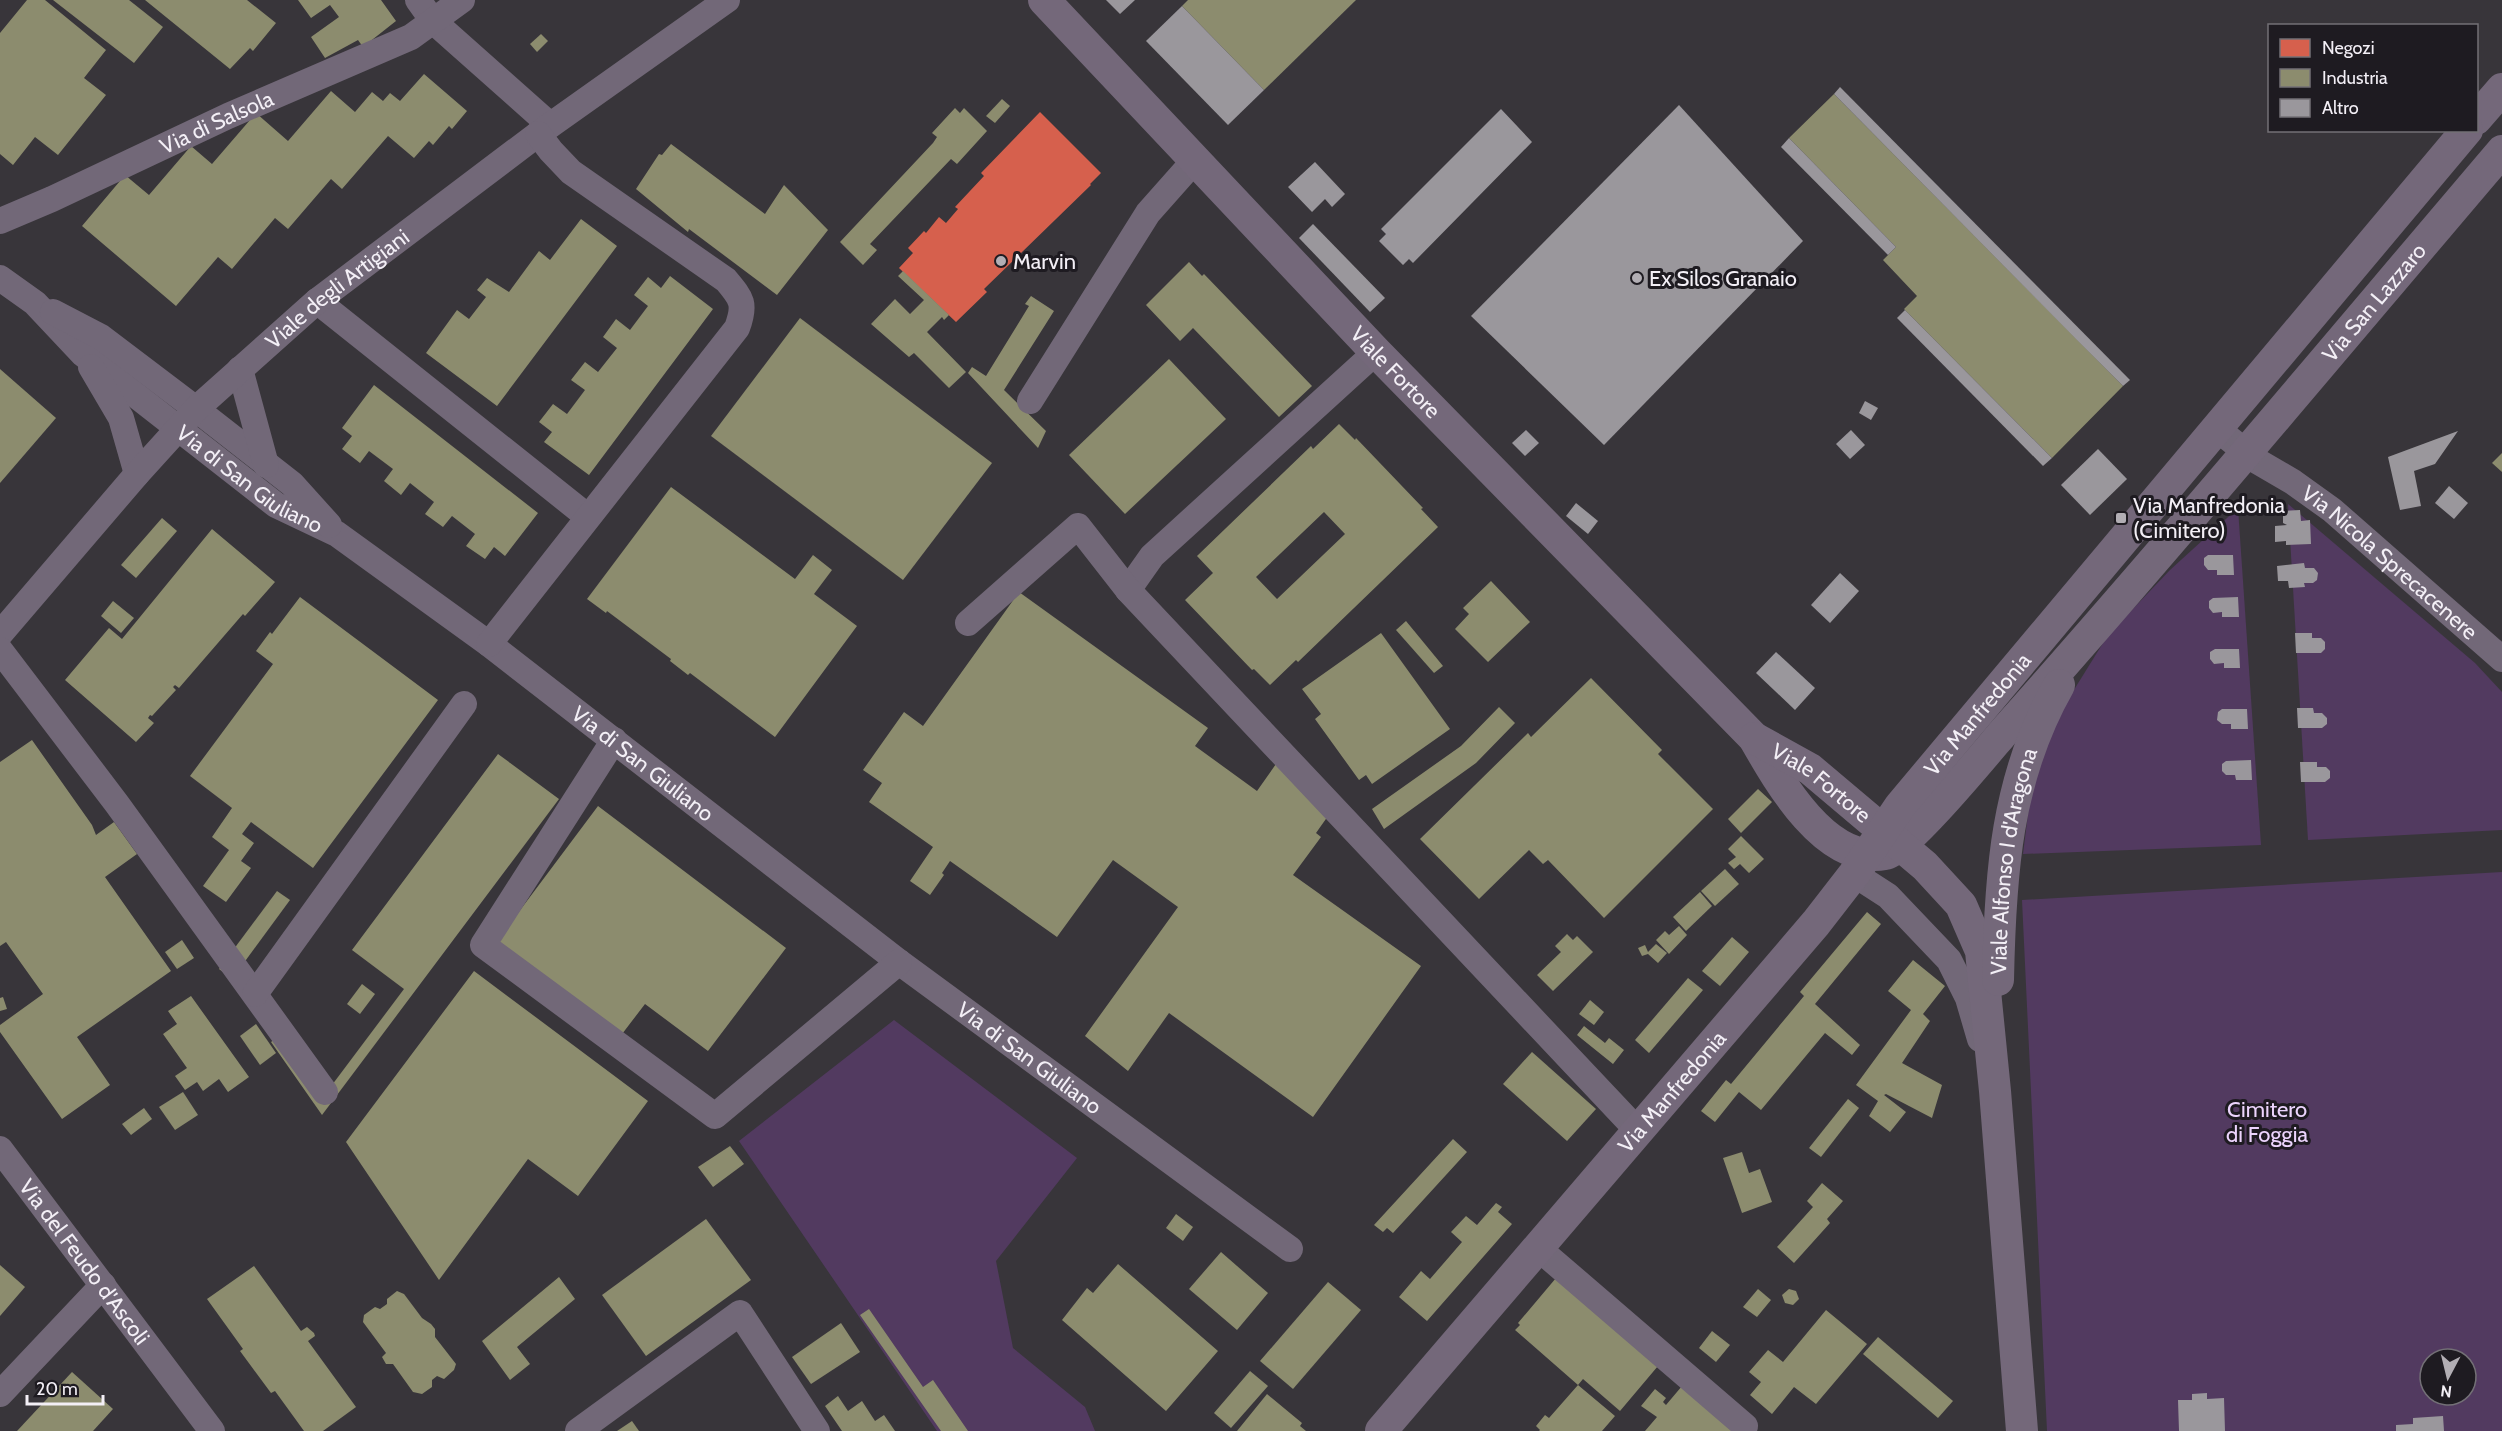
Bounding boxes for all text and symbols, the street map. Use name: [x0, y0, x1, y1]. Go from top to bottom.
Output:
legend: [2268, 24, 2478, 132]
text: Negozi: [2322, 37, 2375, 59]
text: Industria: [2322, 67, 2388, 89]
street label: Via di Salsola: [155, 85, 278, 160]
text: Altro: [2322, 97, 2359, 119]
street label: Viale degli Artigiani: [260, 223, 414, 355]
street label: Via San Lazzaro: [2316, 238, 2432, 367]
place label: Marvin: [1013, 248, 1076, 275]
marker: Marvin: [994, 254, 1008, 268]
place label: Ex Silos Granaio: [1649, 265, 1797, 292]
marker: Ex Silos Granaio: [1630, 271, 1644, 285]
street label: Viale Fortore: [1345, 321, 1446, 424]
street label: Via di San Giuliano: [171, 419, 327, 539]
street label: Via Nicola Sprecacenere: [2296, 480, 2483, 645]
place label: Via Manfredonia (Cimitero): [2133, 492, 2286, 544]
marker: Via Manfredonia (Cimitero): [2114, 511, 2128, 525]
street label: Via Manfredonia: [1918, 647, 2037, 781]
street label: Via di San Giuliano: [566, 700, 719, 827]
street label: Viale Fortore: [1767, 737, 1876, 829]
street label: Viale Alfonso I d'Aragona: [1985, 744, 2043, 975]
street label: Via di San Giuliano: [952, 996, 1107, 1120]
street label: Via Manfredonia: [1612, 1025, 1732, 1158]
park label: Cimitero di Foggia: [2226, 1096, 2308, 1148]
street label: Via del Feudo d'Ascoli: [13, 1174, 155, 1350]
north arrow: [2418, 1347, 2478, 1407]
scale bar: [27, 1368, 104, 1406]
text: 20 m: [36, 1378, 78, 1400]
text: N: [2439, 1381, 2453, 1402]

